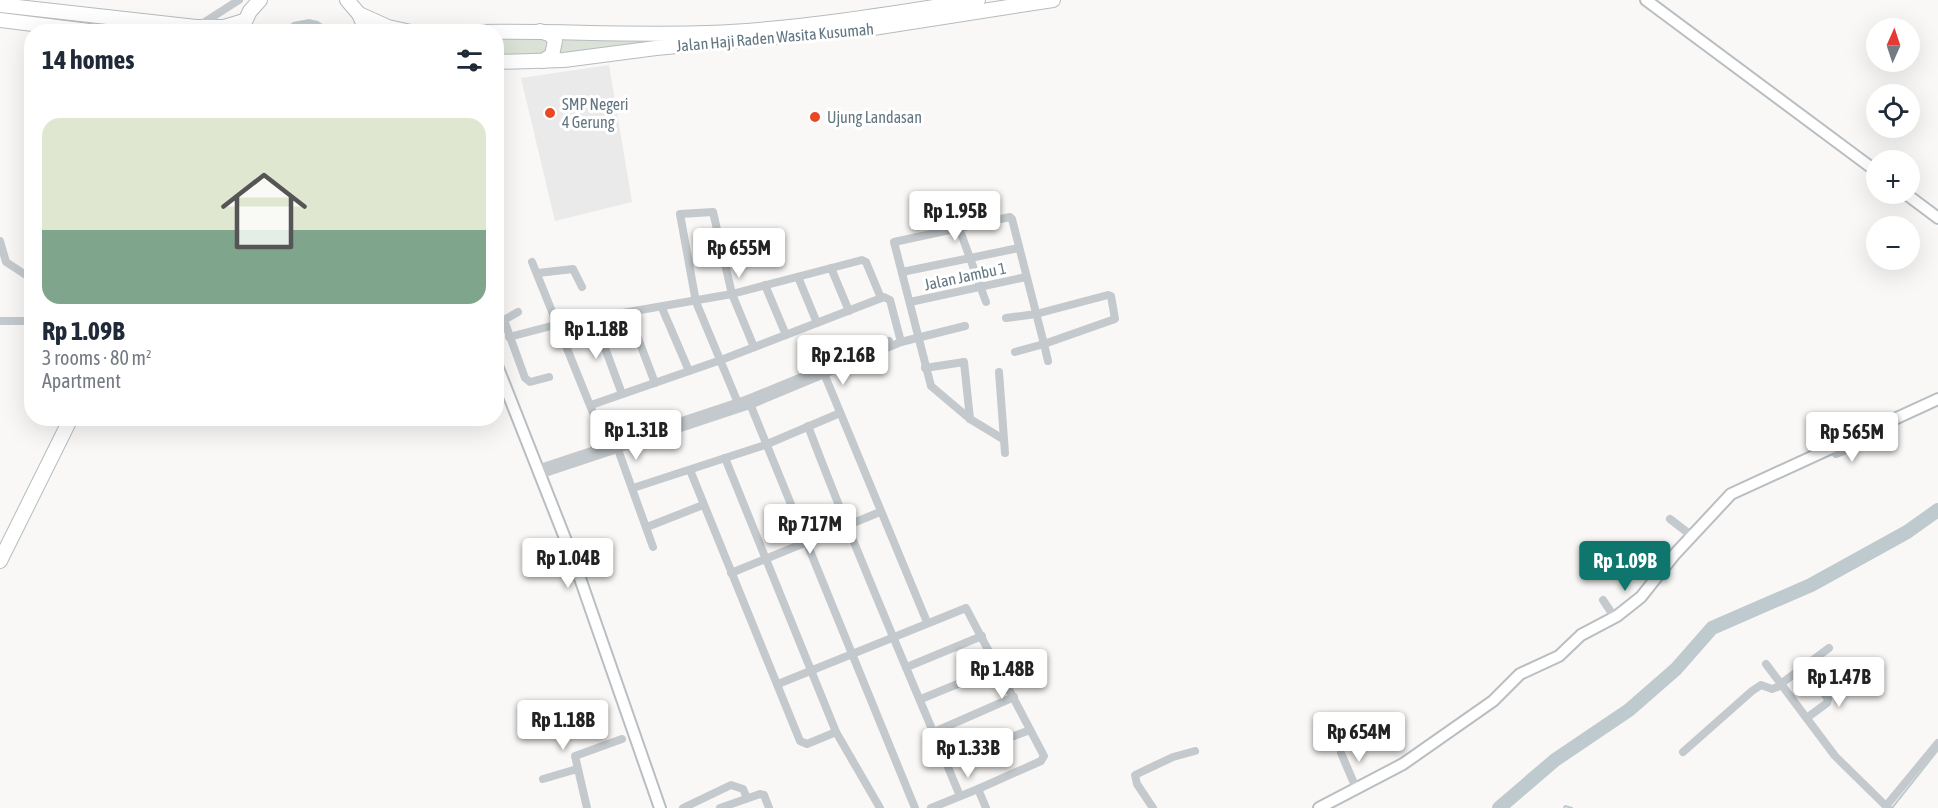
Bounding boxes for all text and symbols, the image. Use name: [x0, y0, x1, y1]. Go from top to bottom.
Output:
north arrow: [1866, 18, 1920, 72]
map controls: [1866, 18, 1920, 270]
street label: Jalan Haji Raden Wasita Kusumah: [675, 19, 875, 56]
icon: filters: [453, 44, 486, 77]
text: 14 homes: [42, 45, 135, 75]
button: locate: [1866, 84, 1920, 138]
place label: SMP Negeri 4 Gerung: [562, 95, 628, 132]
marker: SMP Negeri 4 Gerung: [543, 106, 557, 120]
place label: Ujung Landasan: [827, 108, 922, 127]
marker: Ujung Landasan: [808, 110, 822, 124]
button: +: [1866, 150, 1920, 204]
icon: home: [210, 157, 318, 265]
pin: Rp 1.95B: [893, 191, 1017, 242]
text: Rp 1.95B: [923, 199, 987, 222]
button: −: [1866, 216, 1920, 270]
pin: Rp 655M: [684, 228, 794, 279]
text: Rp 655M: [707, 236, 771, 259]
street label: Jalan Jambu 1: [922, 259, 1008, 293]
pin: Rp 1.18B: [534, 309, 658, 360]
text: Rp 1.09B: [42, 316, 125, 346]
text: Rp 1.18B: [564, 317, 628, 340]
pin: Rp 2.16B: [781, 335, 905, 386]
text: Rp 2.16B: [811, 343, 875, 366]
text: 3 rooms · 80 m²: [42, 346, 152, 369]
text: Apartment: [42, 369, 121, 392]
pin: Rp 1.31B: [574, 410, 698, 461]
pin: Rp 565M: [1797, 412, 1907, 463]
text: Rp 1.31B: [604, 418, 668, 441]
text: Rp 565M: [1820, 420, 1884, 443]
pin: Rp 717M: [755, 504, 865, 555]
text: Rp 717M: [778, 512, 842, 535]
pin: Rp 1.04B: [506, 538, 630, 589]
pin: Rp 1.09B: [1563, 541, 1687, 592]
text: Rp 1.04B: [536, 546, 600, 569]
text: Rp 1.09B: [1593, 549, 1657, 572]
pin: Rp 1.48B: [940, 649, 1064, 700]
text: Rp 1.48B: [970, 657, 1034, 680]
pin: Rp 1.47B: [1777, 657, 1901, 708]
text: Rp 1.47B: [1807, 665, 1871, 688]
pin: Rp 1.18B: [501, 700, 625, 751]
text: Rp 1.18B: [531, 708, 595, 731]
pin: Rp 654M: [1304, 712, 1414, 763]
text: Rp 654M: [1327, 720, 1391, 743]
pin: Rp 1.33B: [906, 728, 1030, 779]
text: Rp 1.33B: [936, 736, 1000, 759]

